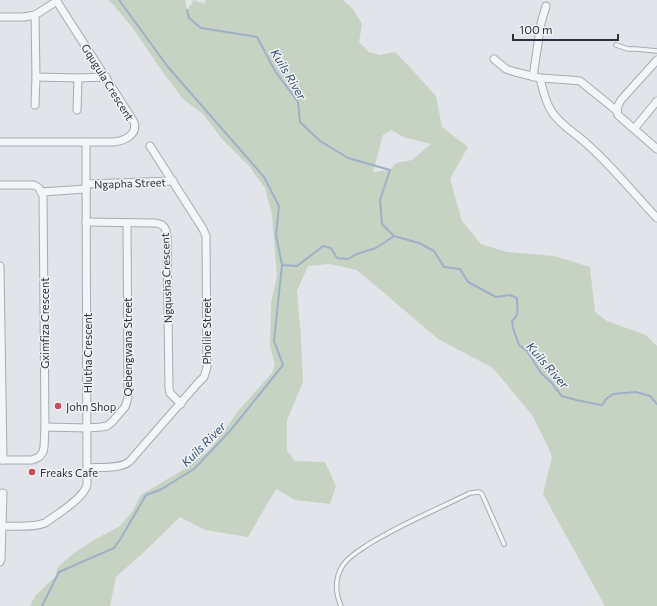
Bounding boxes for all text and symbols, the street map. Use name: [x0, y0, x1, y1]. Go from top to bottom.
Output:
scale bar: [513, 16, 618, 42]
text: 100 m: [519, 22, 553, 36]
street label: Gqugula Crescent: [79, 41, 137, 123]
water label: Kuils River: [268, 46, 310, 103]
street label: Ngapha Street: [94, 175, 167, 191]
street label: Ngqusha Crescent: [158, 232, 174, 323]
street label: Gximfiza Crescent: [38, 277, 51, 369]
street label: Qebengwana Street: [121, 297, 134, 397]
street label: Pholile Street: [200, 297, 213, 365]
street label: Hlutha Crescent: [81, 312, 94, 393]
water label: Kuils River: [524, 339, 573, 392]
place label: John Shop: [66, 400, 116, 414]
marker: John Shop: [53, 401, 63, 411]
water label: Kuils River: [178, 418, 229, 469]
place label: Freaks Cafe: [40, 466, 98, 479]
marker: Freaks Cafe: [27, 467, 37, 477]

